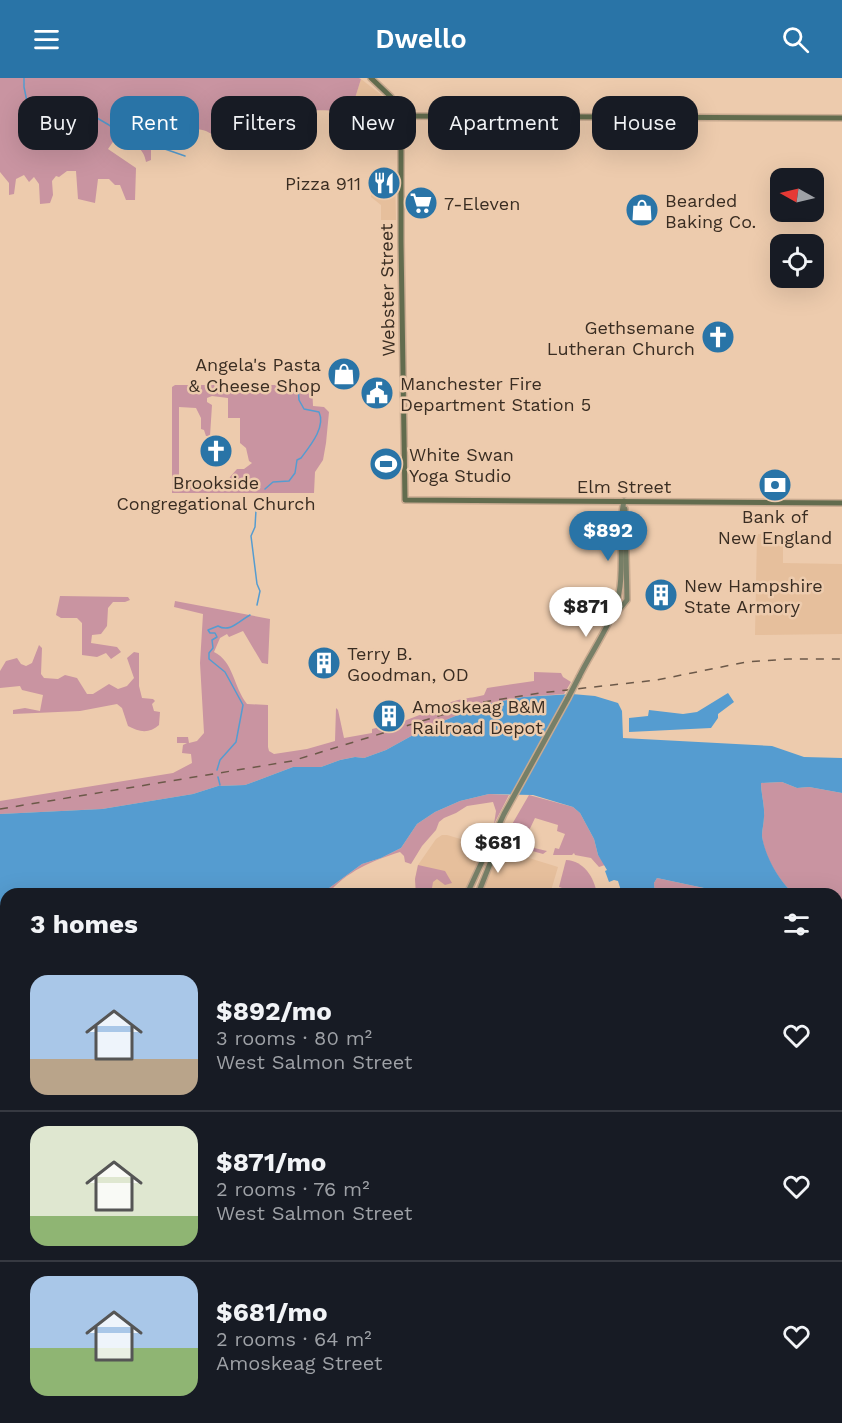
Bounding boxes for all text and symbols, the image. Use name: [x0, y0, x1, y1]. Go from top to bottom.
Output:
icon: menu: [30, 23, 63, 56]
text: Dwello: [375, 23, 467, 55]
icon: search: [779, 23, 812, 56]
chip: Buy: [18, 96, 98, 150]
chip: Rent: [110, 96, 199, 150]
chip: Filters: [211, 96, 317, 150]
chip: New: [329, 96, 416, 150]
chip: Apartment: [428, 96, 580, 150]
chip: House: [592, 96, 698, 150]
restaurant icon: Pizza 911: [366, 165, 402, 201]
north arrow: [770, 168, 824, 222]
map controls: [770, 168, 824, 288]
place label: Pizza 911: [285, 173, 361, 194]
supermarket icon: 7-Eleven: [403, 185, 439, 221]
place label: Bearded Baking Co.: [665, 190, 756, 232]
shop icon: Bearded Baking Co.: [624, 192, 660, 228]
place label: 7-Eleven: [444, 193, 520, 214]
street label: Webster Street: [375, 223, 399, 357]
button: locate: [770, 234, 824, 288]
place label: Gethsemane Lutheran Church: [547, 317, 695, 359]
church icon: Gethsemane Lutheran Church: [700, 319, 736, 355]
place label: Angela's Pasta & Cheese Shop: [189, 354, 321, 396]
shop icon: Angela's Pasta & Cheese Shop: [326, 356, 362, 392]
place label: Manchester Fire Department Station 5: [400, 373, 591, 415]
public building icon: Manchester Fire Department Station 5: [359, 375, 395, 411]
church icon: Brookside Congregational Church: [198, 433, 234, 469]
place label: White Swan Yoga Studio: [409, 444, 514, 486]
sports icon: White Swan Yoga Studio: [368, 446, 404, 482]
bank icon: Bank of New England: [757, 467, 793, 503]
place label: Brookside Congregational Church: [116, 472, 316, 514]
street label: Elm Street: [577, 476, 672, 497]
place label: Bank of New England: [718, 506, 832, 548]
pin: $892: [572, 511, 644, 562]
text: $892: [583, 518, 633, 542]
place label: New Hampshire State Armory: [684, 575, 823, 617]
building icon: New Hampshire State Armory: [643, 577, 679, 613]
pin: $871: [550, 587, 622, 638]
text: $871: [563, 594, 609, 618]
place label: Terry B. Goodman, OD: [347, 643, 469, 685]
building icon: Terry B. Goodman, OD: [306, 645, 342, 681]
place label: Amoskeag B&M Railroad Depot: [412, 696, 546, 738]
building icon: Amoskeag B&M Railroad Depot: [371, 698, 407, 734]
pin: $681: [462, 823, 534, 874]
text: $681: [475, 830, 521, 854]
icon: filters: [780, 908, 813, 941]
text: 3 homes: [30, 909, 138, 939]
text: $892/mo: [216, 996, 332, 1026]
icon: home: [78, 999, 150, 1071]
icon: heart: [780, 1019, 813, 1052]
text: 3 rooms · 80 m²: [216, 1026, 372, 1050]
text: West Salmon Street: [216, 1050, 412, 1074]
text: $871/mo: [216, 1147, 326, 1177]
icon: home: [78, 1150, 150, 1222]
icon: heart: [780, 1170, 813, 1203]
text: 2 rooms · 76 m²: [216, 1177, 369, 1201]
text: West Salmon Street: [216, 1201, 412, 1225]
text: $681/mo: [216, 1297, 328, 1327]
icon: home: [78, 1300, 150, 1372]
icon: heart: [780, 1320, 813, 1353]
text: 2 rooms · 64 m²: [216, 1327, 372, 1351]
text: Amoskeag Street: [216, 1351, 382, 1375]

